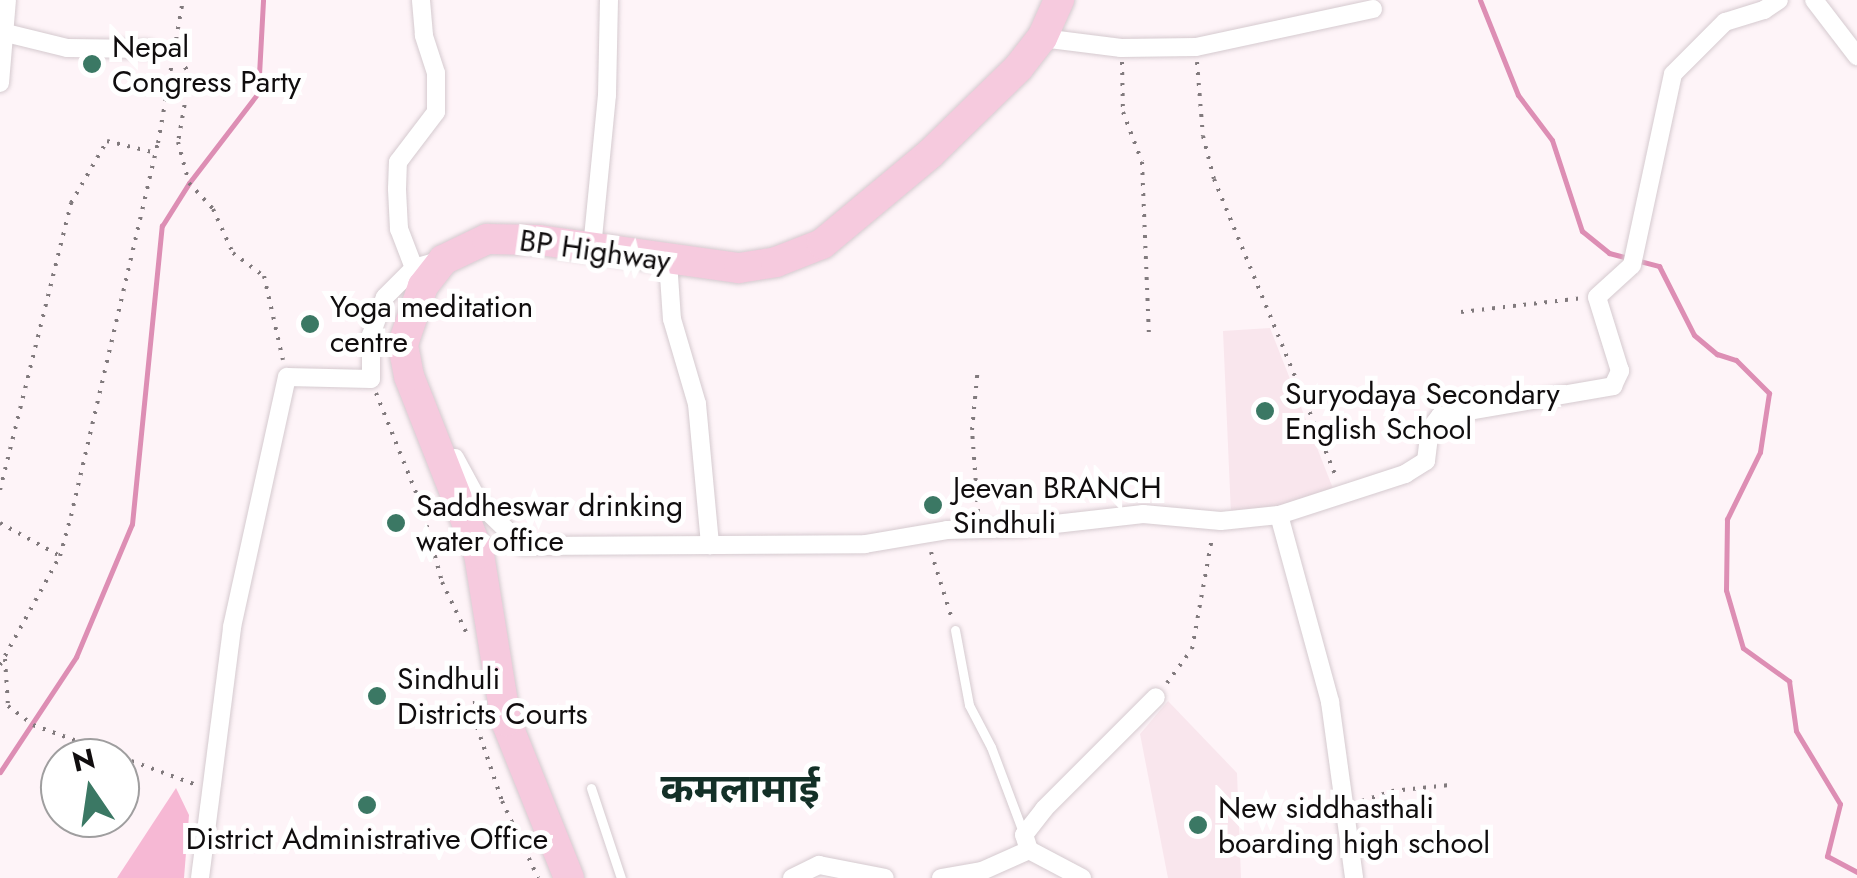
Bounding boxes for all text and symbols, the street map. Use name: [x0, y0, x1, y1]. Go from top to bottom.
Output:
place label: Nepal Congress Party: [112, 29, 301, 100]
marker: Nepal Congress Party: [81, 53, 103, 75]
street label: BP Highway: [517, 223, 673, 279]
place label: Yoga meditation centre: [330, 289, 533, 360]
marker: Yoga meditation centre: [299, 313, 321, 335]
place label: Suryodaya Secondary English School: [1285, 376, 1560, 446]
marker: Suryodaya Secondary English School: [1254, 400, 1276, 422]
place label: Jeevan BRANCH Sindhuli: [953, 470, 1162, 540]
place label: Saddheswar drinking water office: [416, 488, 683, 558]
marker: Jeevan BRANCH Sindhuli: [922, 494, 944, 516]
marker: Saddheswar drinking water office: [385, 512, 407, 534]
place label: Sindhuli Districts Courts: [397, 661, 587, 732]
marker: Sindhuli Districts Courts: [366, 685, 388, 707]
north arrow: [40, 738, 140, 838]
text: N: [68, 738, 99, 783]
district label: कमलामाई: [660, 764, 820, 812]
place label: New siddhasthali boarding high school: [1218, 790, 1490, 860]
marker: District Administrative Office: [356, 794, 378, 816]
marker: New siddhasthali boarding high school: [1187, 814, 1209, 836]
place label: District Administrative Office: [186, 821, 548, 857]

